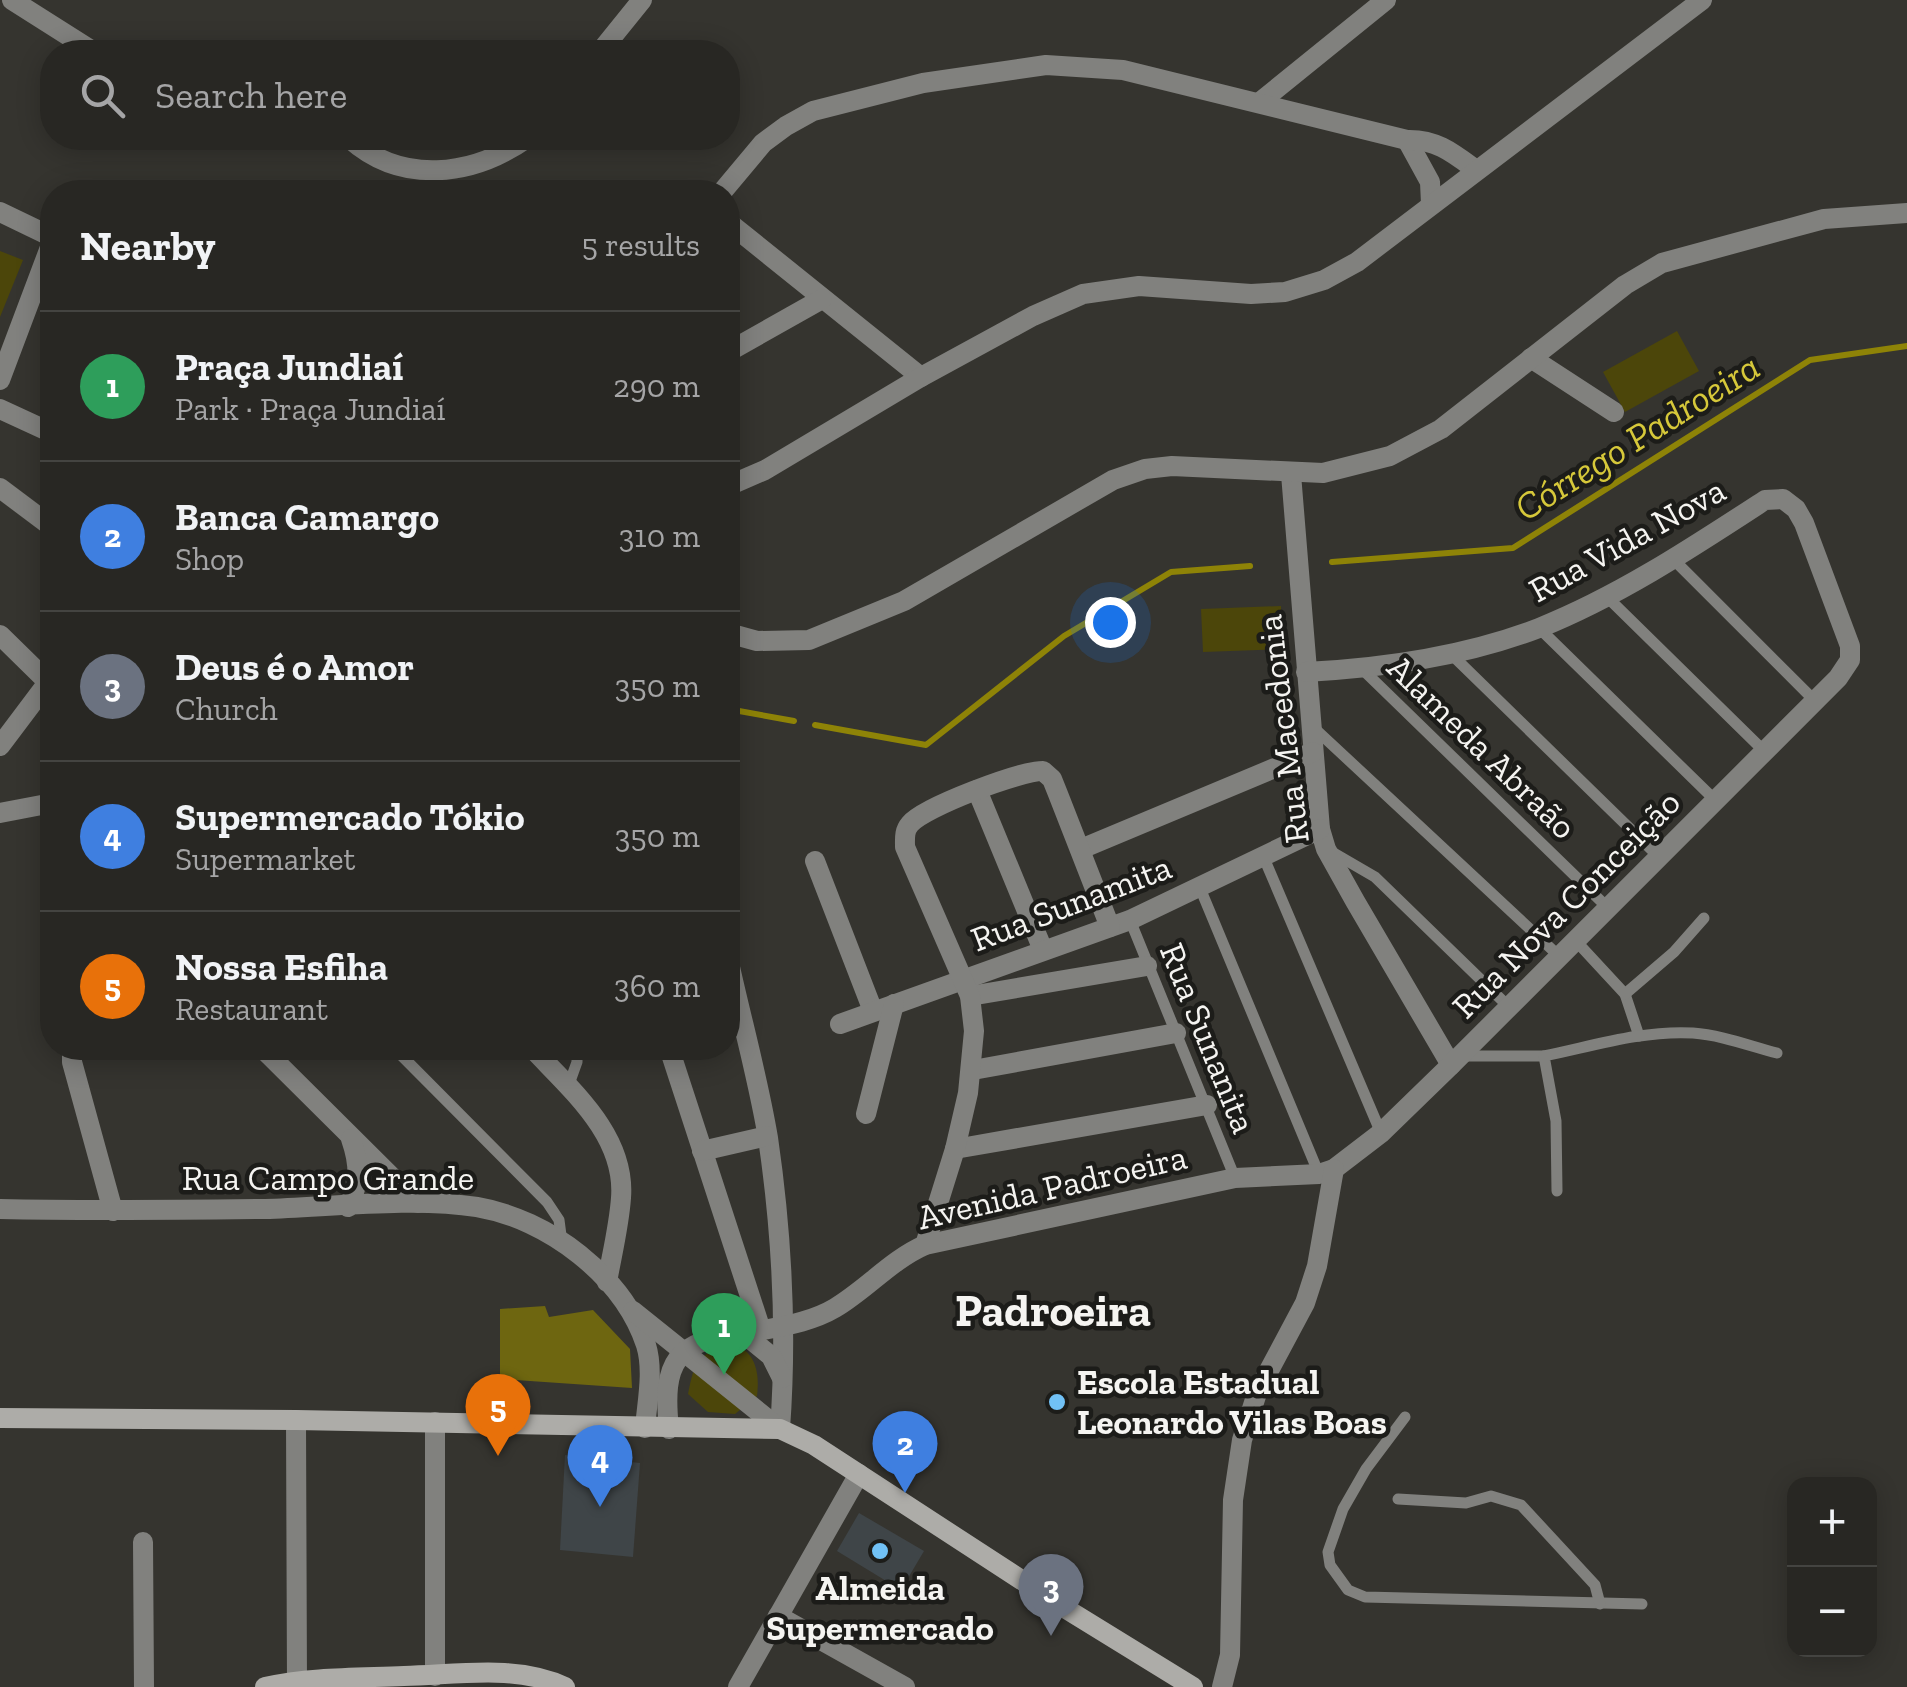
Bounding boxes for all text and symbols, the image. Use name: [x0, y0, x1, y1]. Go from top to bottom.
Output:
search box: [40, 40, 740, 150]
icon: search: [75, 68, 130, 123]
text: Search here: [155, 72, 347, 118]
text: Nearby: [80, 220, 216, 271]
text: 5 results: [582, 226, 700, 264]
water label: Córrego Padroeira: [1506, 343, 1768, 531]
text: Praça Jundiaí: [175, 344, 403, 390]
text: 1: [106, 367, 119, 405]
text: 290 m: [613, 367, 700, 405]
text: Park · Praça Jundiaí: [175, 390, 445, 428]
street label: Rua Vida Nova: [1522, 469, 1733, 611]
text: Banca Camargo: [175, 494, 439, 540]
text: 2: [104, 517, 121, 555]
text: 310 m: [619, 517, 700, 555]
text: Shop: [175, 540, 244, 578]
your location: [1085, 597, 1136, 648]
street label: Rua Macedonia: [1248, 612, 1318, 846]
text: Deus é o Amor: [175, 644, 414, 690]
street label: Alameda Abraão: [1379, 646, 1585, 848]
text: 3: [104, 667, 121, 705]
text: 350 m: [615, 667, 700, 705]
text: Church: [175, 690, 278, 728]
street label: Rua Nova Conceição: [1443, 781, 1689, 1027]
text: Supermercado Tókio: [175, 794, 525, 840]
text: 4: [103, 817, 122, 855]
text: 350 m: [615, 817, 700, 855]
text: Supermarket: [175, 840, 355, 878]
street label: Rua Sunamita: [965, 846, 1177, 960]
street label: Rua Sunanita: [1151, 937, 1265, 1139]
text: Nossa Esfiha: [175, 944, 388, 990]
text: 5: [104, 967, 121, 1005]
text: 360 m: [614, 967, 700, 1005]
text: Restaurant: [175, 990, 328, 1028]
street label: Avenida Padroeira: [913, 1136, 1191, 1238]
street label: Rua Campo Grande: [182, 1157, 474, 1199]
district label: Padroeira: [955, 1284, 1151, 1338]
pin: 1: [692, 1292, 756, 1375]
place label: Escola Estadual Leonardo Vilas Boas: [1077, 1361, 1387, 1443]
pin: 5: [466, 1374, 530, 1456]
marker: Escola Estadual Leonardo Vilas Boas: [1046, 1391, 1068, 1413]
pin: 2: [872, 1410, 938, 1493]
pin: 4: [568, 1424, 632, 1507]
map controls: [1787, 1477, 1877, 1657]
button: +: [1787, 1477, 1877, 1567]
marker: Almeida Supermercado: [869, 1540, 891, 1562]
pin: 3: [1018, 1554, 1084, 1636]
place label: Almeida Supermercado: [766, 1567, 994, 1649]
button: −: [1787, 1567, 1877, 1657]

